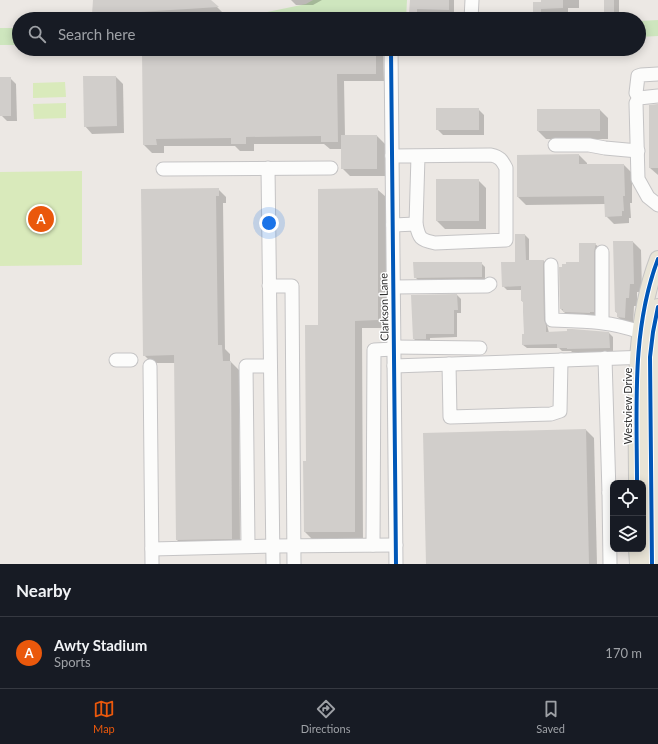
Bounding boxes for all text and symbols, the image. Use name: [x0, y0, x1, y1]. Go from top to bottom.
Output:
search box: [12, 12, 646, 56]
icon: search: [26, 23, 48, 45]
text: Search here: [58, 25, 135, 43]
pin: A: [28, 204, 54, 234]
your location: [259, 213, 279, 233]
street label: Clarkson Lane: [376, 273, 391, 341]
street label: Westview Drive: [621, 367, 634, 444]
map controls: [610, 480, 646, 552]
button: locate: [610, 480, 646, 516]
button: layers: [610, 516, 646, 552]
text: Nearby: [16, 580, 71, 601]
text: Awty Stadium: [54, 636, 147, 654]
text: A: [24, 645, 34, 661]
text: 170 m: [605, 645, 642, 661]
text: Sports: [54, 654, 91, 670]
tab: Map: [93, 698, 115, 735]
tab: Directions: [301, 698, 350, 735]
tab: Saved: [536, 698, 565, 735]

